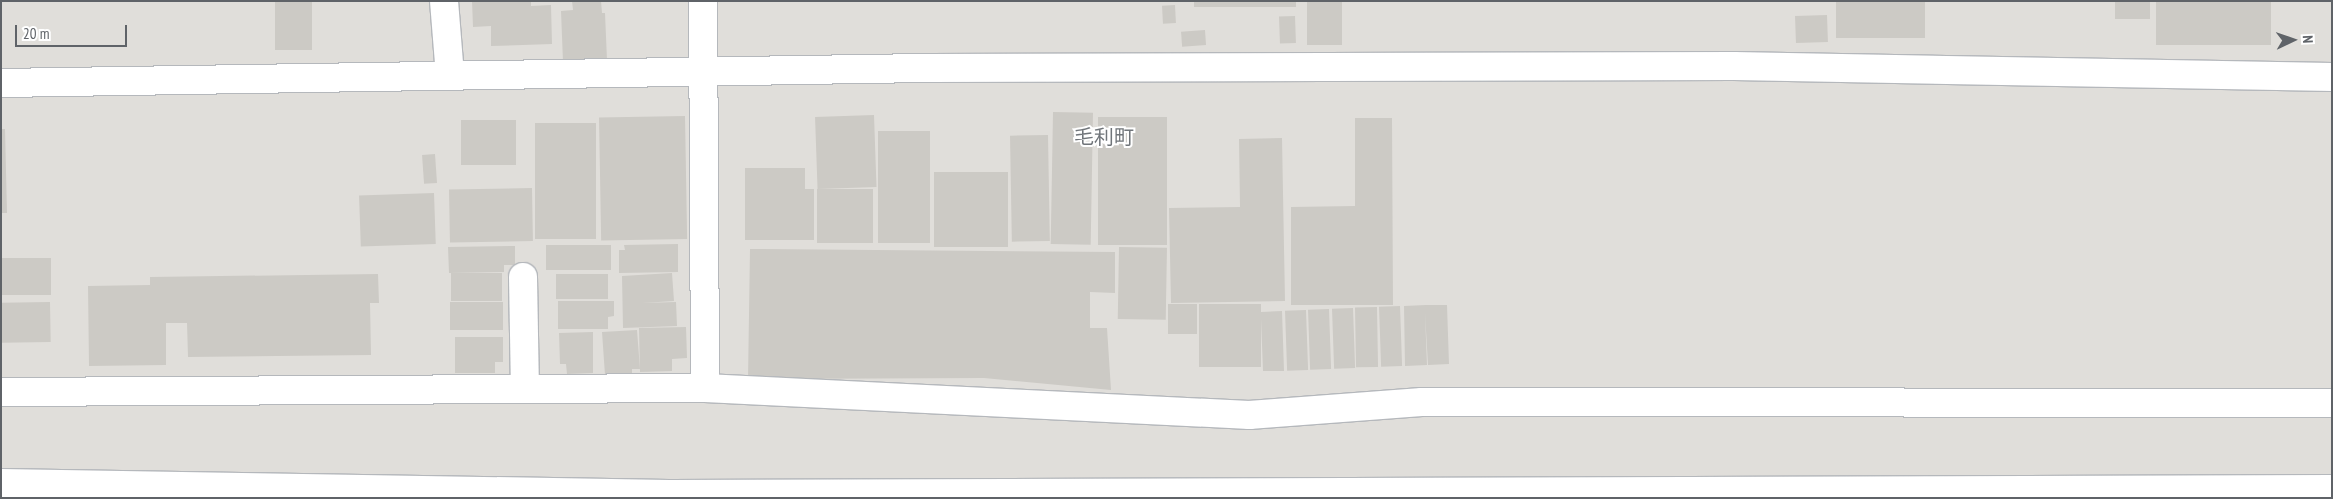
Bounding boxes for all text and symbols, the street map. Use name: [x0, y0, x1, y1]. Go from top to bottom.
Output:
scale bar: [18, 15, 130, 47]
north arrow: [2268, 15, 2318, 65]
text: 20 m: [23, 24, 49, 43]
text: N: [2299, 35, 2317, 43]
district label: 毛利町: [1074, 125, 1134, 149]

